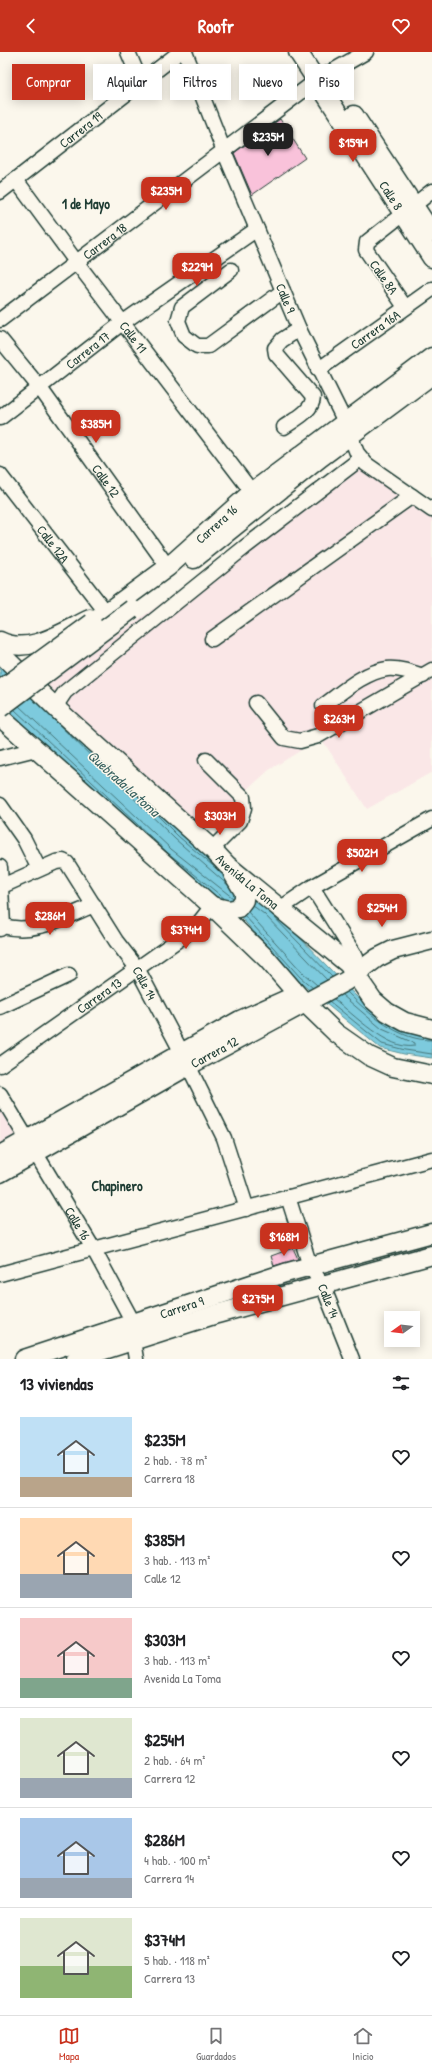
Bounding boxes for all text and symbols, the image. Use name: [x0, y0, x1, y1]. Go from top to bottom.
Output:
text: Roofr: [198, 14, 234, 39]
icon: back: [20, 15, 42, 37]
icon: heart: [390, 15, 412, 37]
chip: Comprar: [12, 64, 85, 100]
chip: Alquilar: [93, 64, 162, 100]
chip: Filtros: [170, 64, 231, 100]
chip: Nuevo: [239, 64, 297, 100]
chip: Piso: [305, 64, 354, 100]
street label: Carrera 19: [55, 107, 106, 152]
pin: $235M: [240, 123, 296, 157]
text: $235M: [252, 127, 284, 145]
pin: $159M: [325, 129, 381, 163]
text: $159M: [338, 133, 368, 151]
pin: $235M: [138, 177, 194, 211]
street label: Calle 8: [375, 177, 408, 214]
text: $235M: [150, 181, 182, 199]
district label: 1 de Mayo: [62, 194, 110, 215]
street label: Carrera 18: [79, 218, 130, 263]
pin: $229M: [169, 253, 225, 287]
street label: Calle 8A: [366, 256, 403, 298]
text: $229M: [181, 257, 213, 275]
street label: Calle 9: [272, 280, 300, 316]
street label: Carrera 16A: [347, 305, 404, 353]
street label: Calle 11: [116, 317, 152, 357]
street label: Carrera 17: [62, 327, 114, 373]
pin: $385M: [68, 410, 124, 444]
text: $385M: [80, 414, 112, 432]
street label: Calle 12: [88, 460, 124, 501]
street label: Carrera 16: [191, 500, 241, 548]
street label: Calle 12A: [33, 521, 74, 567]
pin: $263M: [311, 705, 367, 739]
text: $263M: [323, 709, 355, 727]
water label: Quebrada La toma: [84, 746, 165, 821]
pin: $303M: [192, 802, 248, 836]
text: $303M: [204, 806, 236, 824]
pin: $502M: [334, 839, 390, 873]
text: $502M: [346, 843, 378, 861]
street label: Avenida La Toma: [212, 850, 283, 913]
pin: $254M: [354, 894, 410, 928]
text: $254M: [367, 898, 397, 916]
pin: $286M: [22, 902, 78, 936]
text: $286M: [34, 906, 66, 924]
pin: $374M: [158, 916, 214, 950]
text: $374M: [170, 920, 202, 938]
street label: Calle 14: [129, 963, 161, 1003]
street label: Carrera 13: [73, 973, 125, 1017]
street label: Carrera 12: [187, 1032, 241, 1072]
district label: Chapinero: [91, 1176, 143, 1197]
street label: Calle 16: [61, 1203, 95, 1243]
pin: $168M: [256, 1223, 312, 1257]
text: $168M: [269, 1227, 299, 1245]
street label: Calle 14: [314, 1281, 344, 1321]
pin: $275M: [230, 1285, 286, 1319]
text: $275M: [242, 1289, 274, 1307]
street label: Carrera 9: [157, 1291, 206, 1323]
north arrow: [384, 1311, 420, 1347]
map controls: [384, 1311, 420, 1347]
text: 13 viviendas: [20, 1372, 93, 1395]
icon: filters: [390, 1372, 412, 1394]
text: $235M: [144, 1428, 186, 1451]
icon: home: [52, 1433, 100, 1481]
icon: heart: [390, 1446, 412, 1468]
text: 2 hab. · 78 m²: [144, 1451, 207, 1469]
text: Carrera 18: [144, 1469, 195, 1487]
text: $385M: [144, 1528, 185, 1551]
icon: home: [52, 1534, 100, 1582]
icon: heart: [390, 1547, 412, 1569]
text: 3 hab. · 113 m²: [144, 1551, 210, 1569]
text: Calle 12: [144, 1569, 181, 1587]
text: $303M: [144, 1628, 186, 1651]
icon: home: [52, 1634, 100, 1682]
icon: heart: [390, 1647, 412, 1669]
text: 3 hab. · 113 m²: [144, 1651, 210, 1669]
text: Avenida La Toma: [144, 1669, 221, 1687]
text: $254M: [144, 1728, 184, 1751]
icon: home: [52, 1734, 100, 1782]
icon: heart: [390, 1747, 412, 1769]
text: 2 hab. · 64 m²: [144, 1751, 205, 1769]
text: Carrera 12: [144, 1769, 195, 1787]
text: $286M: [144, 1828, 185, 1851]
icon: home: [52, 1834, 100, 1882]
icon: heart: [390, 1847, 412, 1869]
text: 4 hab. · 100 m²: [144, 1851, 210, 1869]
text: Carrera 14: [144, 1869, 194, 1887]
text: $374M: [144, 1928, 185, 1951]
icon: home: [52, 1934, 100, 1982]
icon: heart: [390, 1947, 412, 1969]
text: 5 hab. · 118 m²: [144, 1951, 210, 1969]
text: Carrera 13: [144, 1969, 195, 1987]
tab: Mapa: [58, 2025, 80, 2063]
tab: Guardados: [196, 2025, 236, 2063]
tab: Inicio: [352, 2025, 374, 2063]

